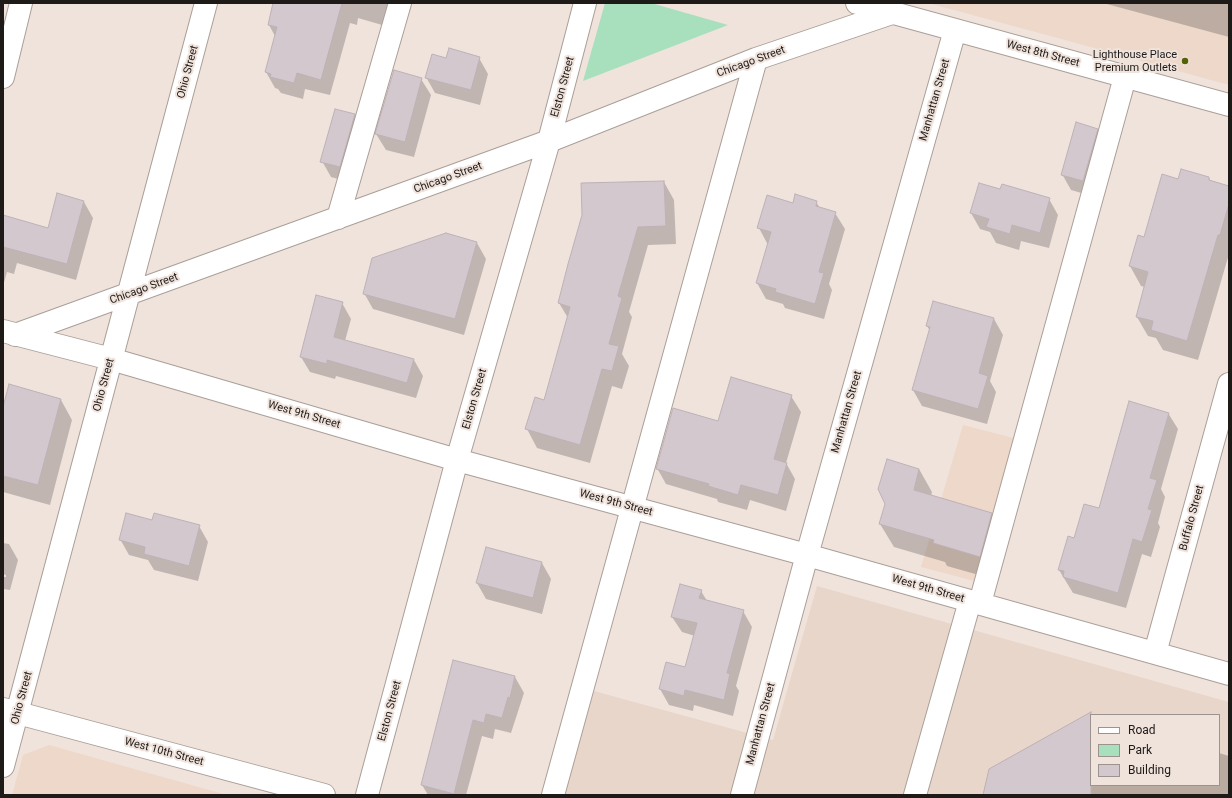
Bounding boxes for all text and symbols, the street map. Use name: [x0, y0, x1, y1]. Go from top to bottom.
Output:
street label: West 8th Street: [1005, 38, 1081, 70]
street label: Ohio Street: [175, 44, 201, 100]
street label: Chicago Street: [715, 44, 787, 80]
place label: Lighthouse Place Premium Outlets: [1093, 48, 1177, 74]
street label: Elston Street: [549, 55, 577, 119]
marker: Lighthouse Place Premium Outlets: [1180, 56, 1190, 66]
street label: Manhattan Street: [917, 57, 953, 143]
street label: Chicago Street: [412, 160, 484, 196]
street label: Chicago Street: [108, 271, 180, 307]
street label: Ohio Street: [91, 357, 117, 413]
street label: Elston Street: [460, 367, 490, 431]
street label: Manhattan Street: [829, 369, 865, 455]
street label: West 9th Street: [266, 398, 342, 432]
street label: Buffalo Street: [1177, 484, 1207, 552]
street label: West 9th Street: [578, 487, 654, 519]
street label: West 9th Street: [890, 572, 966, 606]
street label: Ohio Street: [9, 670, 35, 726]
street label: Elston Street: [376, 679, 404, 743]
street label: Manhattan Street: [744, 681, 778, 767]
legend: [1090, 714, 1220, 786]
text: Road: [1128, 723, 1156, 737]
street label: West 10th Street: [123, 735, 205, 769]
text: Park: [1128, 743, 1152, 757]
text: Building: [1128, 763, 1171, 777]

